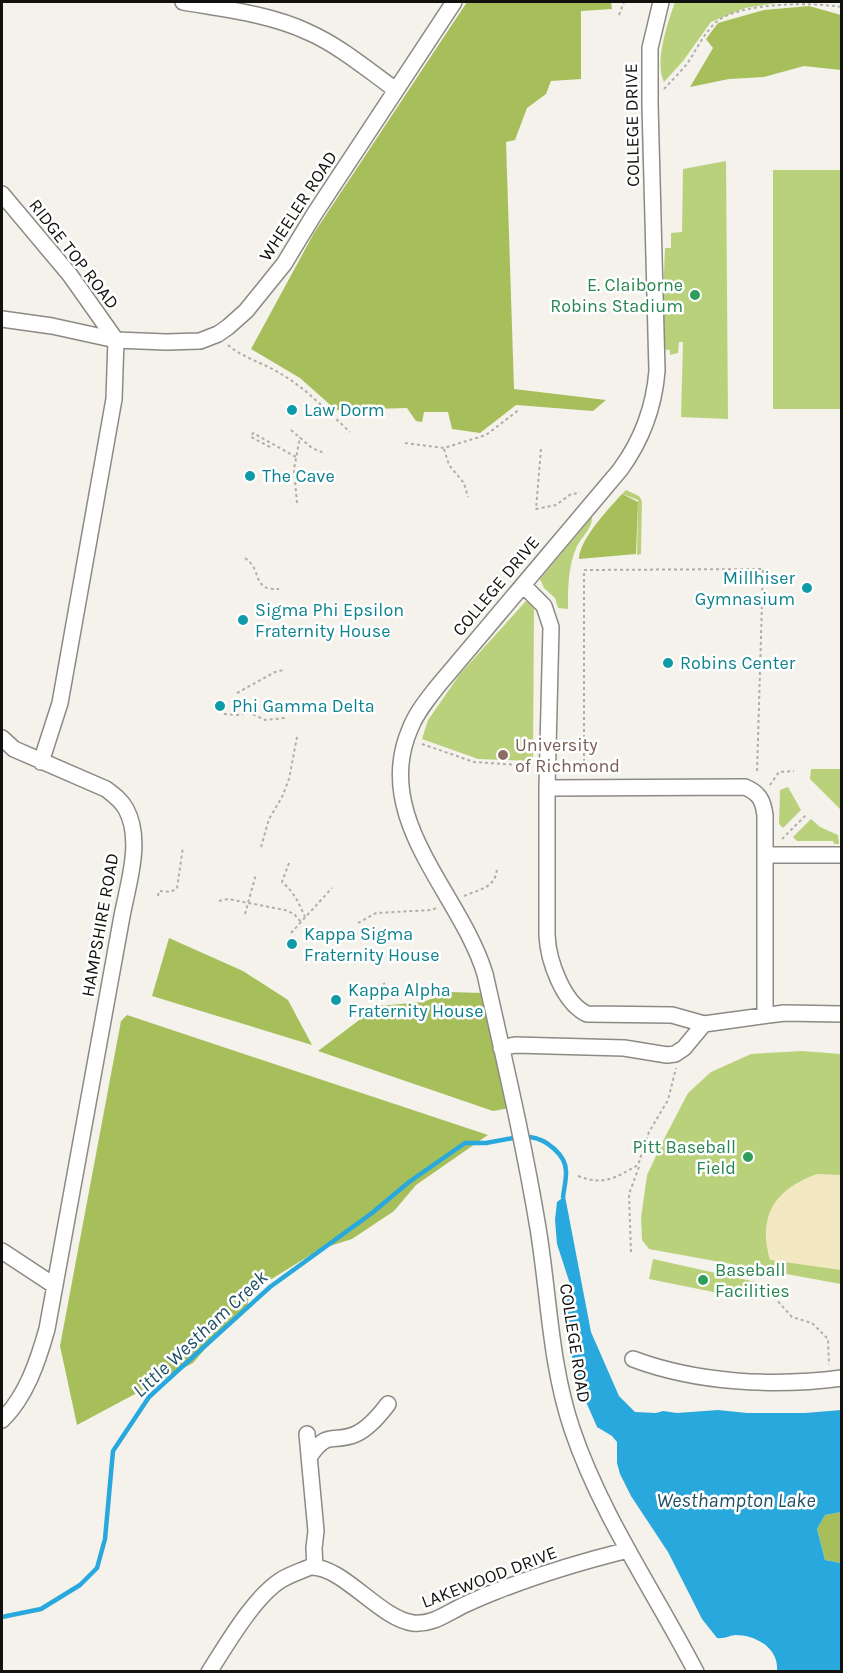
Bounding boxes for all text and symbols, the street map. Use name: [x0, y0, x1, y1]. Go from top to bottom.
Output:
street label: COLLEGE DRIVE: [620, 63, 644, 187]
street label: WHEELER ROAD: [254, 147, 342, 265]
street label: RIDGE TOP ROAD: [24, 195, 124, 313]
place label: E. Claiborne Robins Stadium: [550, 274, 683, 317]
marker: E. Claiborne Robins Stadium: [688, 288, 702, 302]
place label: Law Dorm: [304, 399, 385, 421]
marker: Law Dorm: [285, 403, 299, 417]
place label: The Cave: [262, 465, 335, 487]
marker: The Cave: [243, 469, 257, 483]
street label: COLLEGE DRIVE: [448, 532, 544, 640]
place label: Millhiser Gymnasium: [695, 567, 795, 610]
marker: Millhiser Gymnasium: [800, 581, 814, 595]
place label: Sigma Phi Epsilon Fraternity House: [255, 599, 404, 642]
marker: Sigma Phi Epsilon Fraternity House: [236, 613, 250, 627]
place label: Robins Center: [680, 652, 796, 674]
marker: Robins Center: [661, 656, 675, 670]
place label: Phi Gamma Delta: [232, 695, 375, 717]
marker: Phi Gamma Delta: [213, 699, 227, 713]
place label: University of Richmond: [515, 734, 620, 777]
marker: University of Richmond: [496, 748, 510, 762]
street label: HAMPSHIRE ROAD: [77, 851, 123, 999]
place label: Kappa Sigma Fraternity House: [304, 923, 440, 966]
marker: Kappa Sigma Fraternity House: [285, 937, 299, 951]
place label: Kappa Alpha Fraternity House: [348, 979, 484, 1022]
marker: Kappa Alpha Fraternity House: [329, 993, 343, 1007]
place label: Pitt Baseball Field: [632, 1136, 736, 1179]
marker: Pitt Baseball Field: [741, 1150, 755, 1164]
place label: Baseball Facilities: [715, 1259, 790, 1302]
water label: Little Westham Creek: [128, 1265, 273, 1402]
marker: Baseball Facilities: [696, 1273, 710, 1287]
street label: COLLEGE ROAD: [555, 1282, 595, 1404]
water label: Westhampton Lake: [656, 1489, 816, 1512]
street label: LAKEWOOD DRIVE: [418, 1541, 560, 1613]

